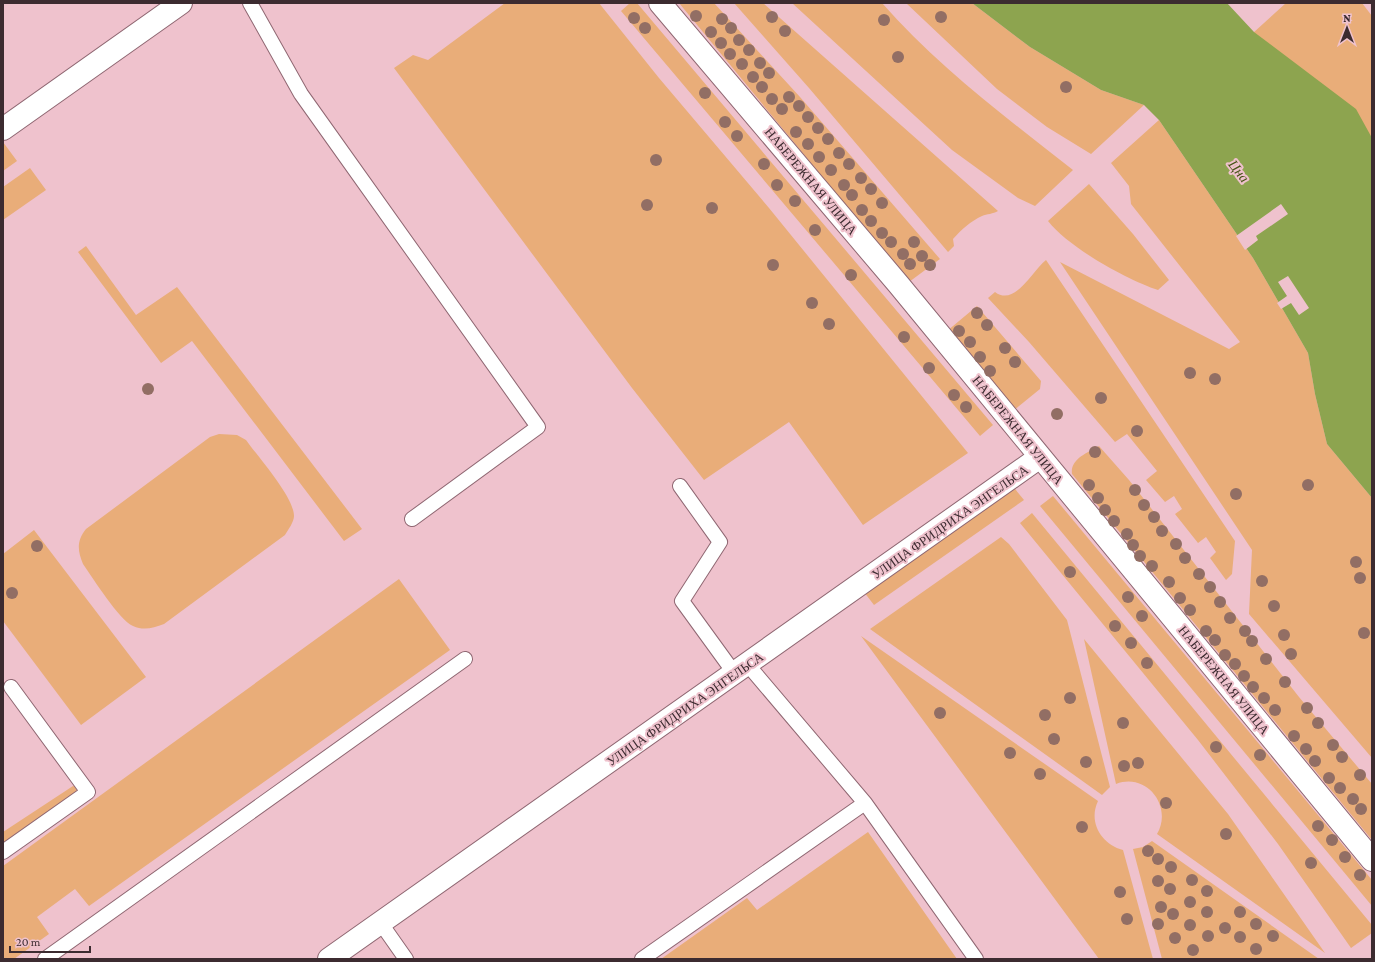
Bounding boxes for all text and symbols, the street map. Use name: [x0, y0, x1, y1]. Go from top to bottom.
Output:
north arrow: [1327, 8, 1367, 48]
text: N: [1343, 12, 1351, 24]
street label: НАБЕРЕЖНАЯ УЛИЦА: [762, 124, 861, 238]
water label: Цна: [1225, 156, 1253, 185]
street label: НАБЕРЕЖНАЯ УЛИЦА: [970, 373, 1067, 488]
street label: УЛИЦА ФРИДРИХА ЭНГЕЛЬСА: [869, 462, 1032, 582]
street label: НАБЕРЕЖНАЯ УЛИЦА: [1176, 623, 1273, 738]
street label: УЛИЦА ФРИДРИХА ЭНГЕЛЬСА: [604, 649, 767, 769]
scale bar: [10, 928, 90, 954]
text: 20 m: [16, 935, 41, 949]

